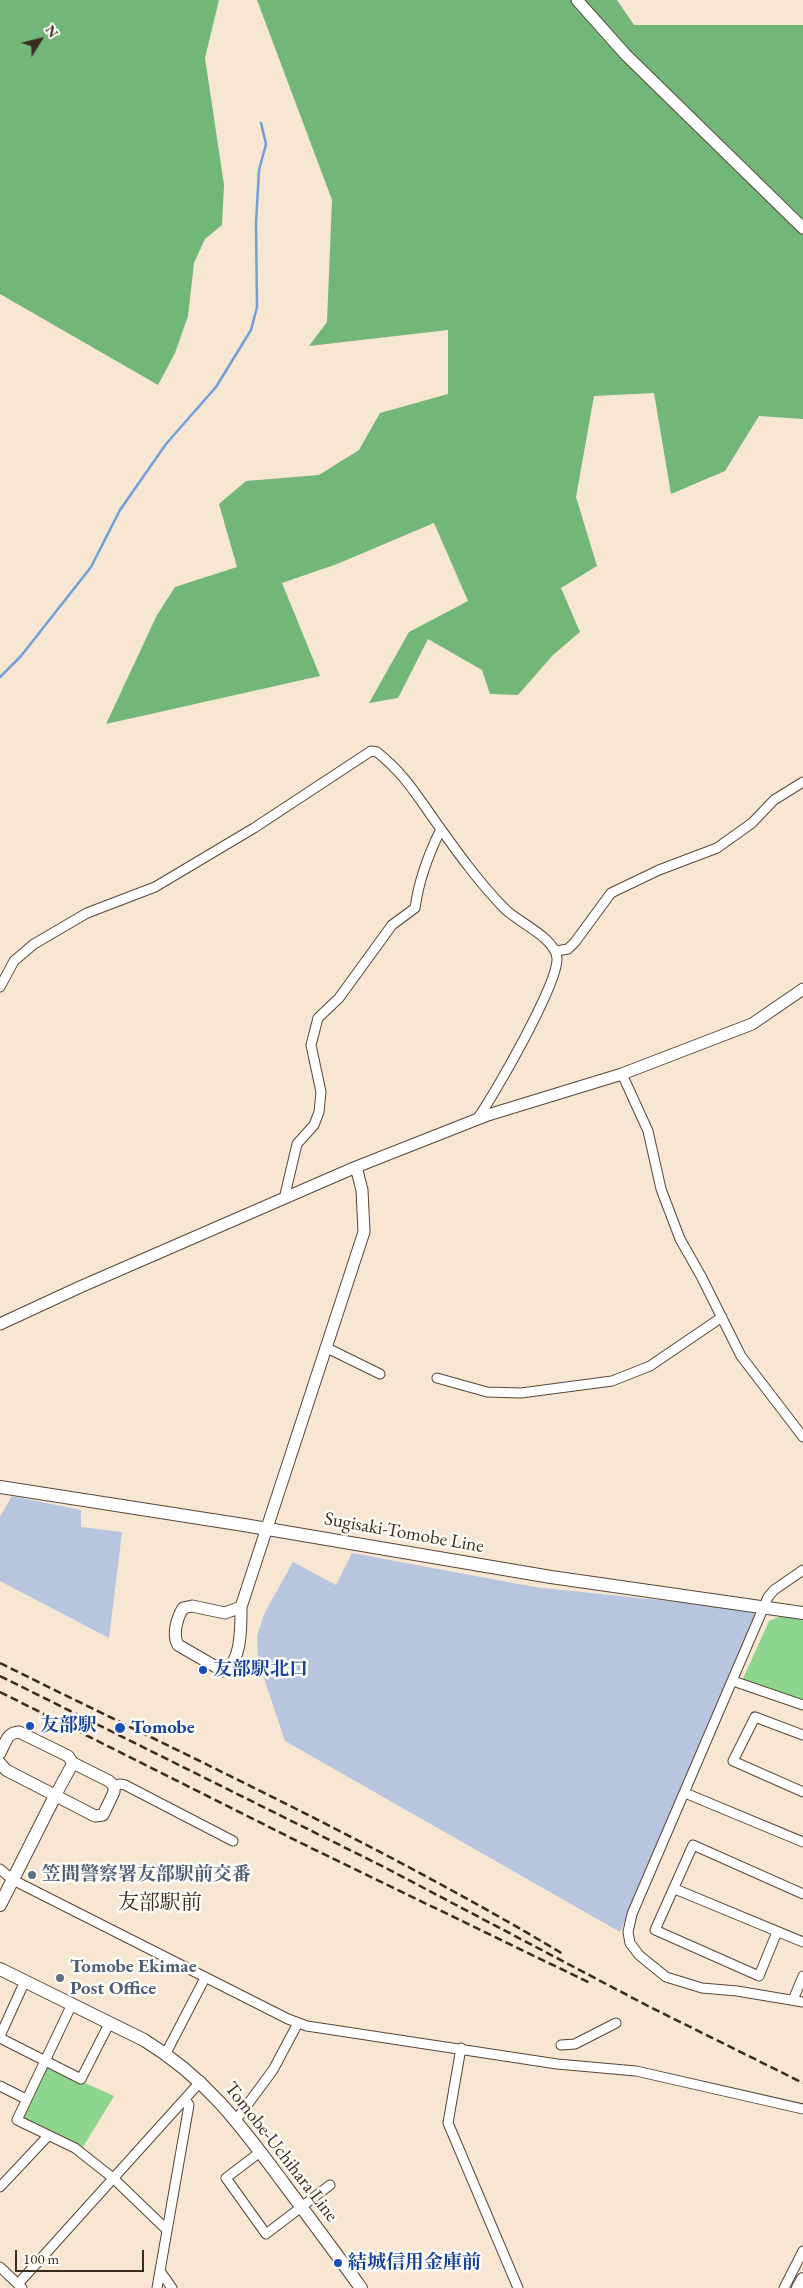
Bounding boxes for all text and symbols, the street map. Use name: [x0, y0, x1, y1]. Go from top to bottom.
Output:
north arrow: [15, 15, 65, 65]
text: N: [42, 21, 63, 41]
street label: Sugisaki-Tomobe Line: [322, 1508, 486, 1558]
place label: 友部駅北口: [213, 1659, 308, 1681]
marker: 友部駅北口: [197, 1664, 209, 1676]
place label: 友部駅: [40, 1715, 97, 1737]
place label: Tomobe: [131, 1717, 195, 1739]
marker: 友部駅: [24, 1720, 36, 1732]
marker: Tomobe: [113, 1721, 127, 1735]
place label: 笠間警察署友部駅前交番: [42, 1864, 251, 1886]
marker: 笠間警察署友部駅前交番: [26, 1869, 38, 1881]
district label: 友部駅前: [118, 1890, 202, 1916]
place label: Tomobe Ekimae Post Office: [70, 1956, 197, 2000]
marker: Tomobe Ekimae Post Office: [54, 1972, 66, 1984]
street label: Tomobe-Uchihara Line: [219, 2078, 343, 2226]
scale bar: [18, 2240, 146, 2272]
text: 100 m: [23, 2249, 59, 2268]
place label: 結城信用金庫前: [348, 2252, 481, 2274]
marker: 結城信用金庫前: [332, 2257, 344, 2269]

